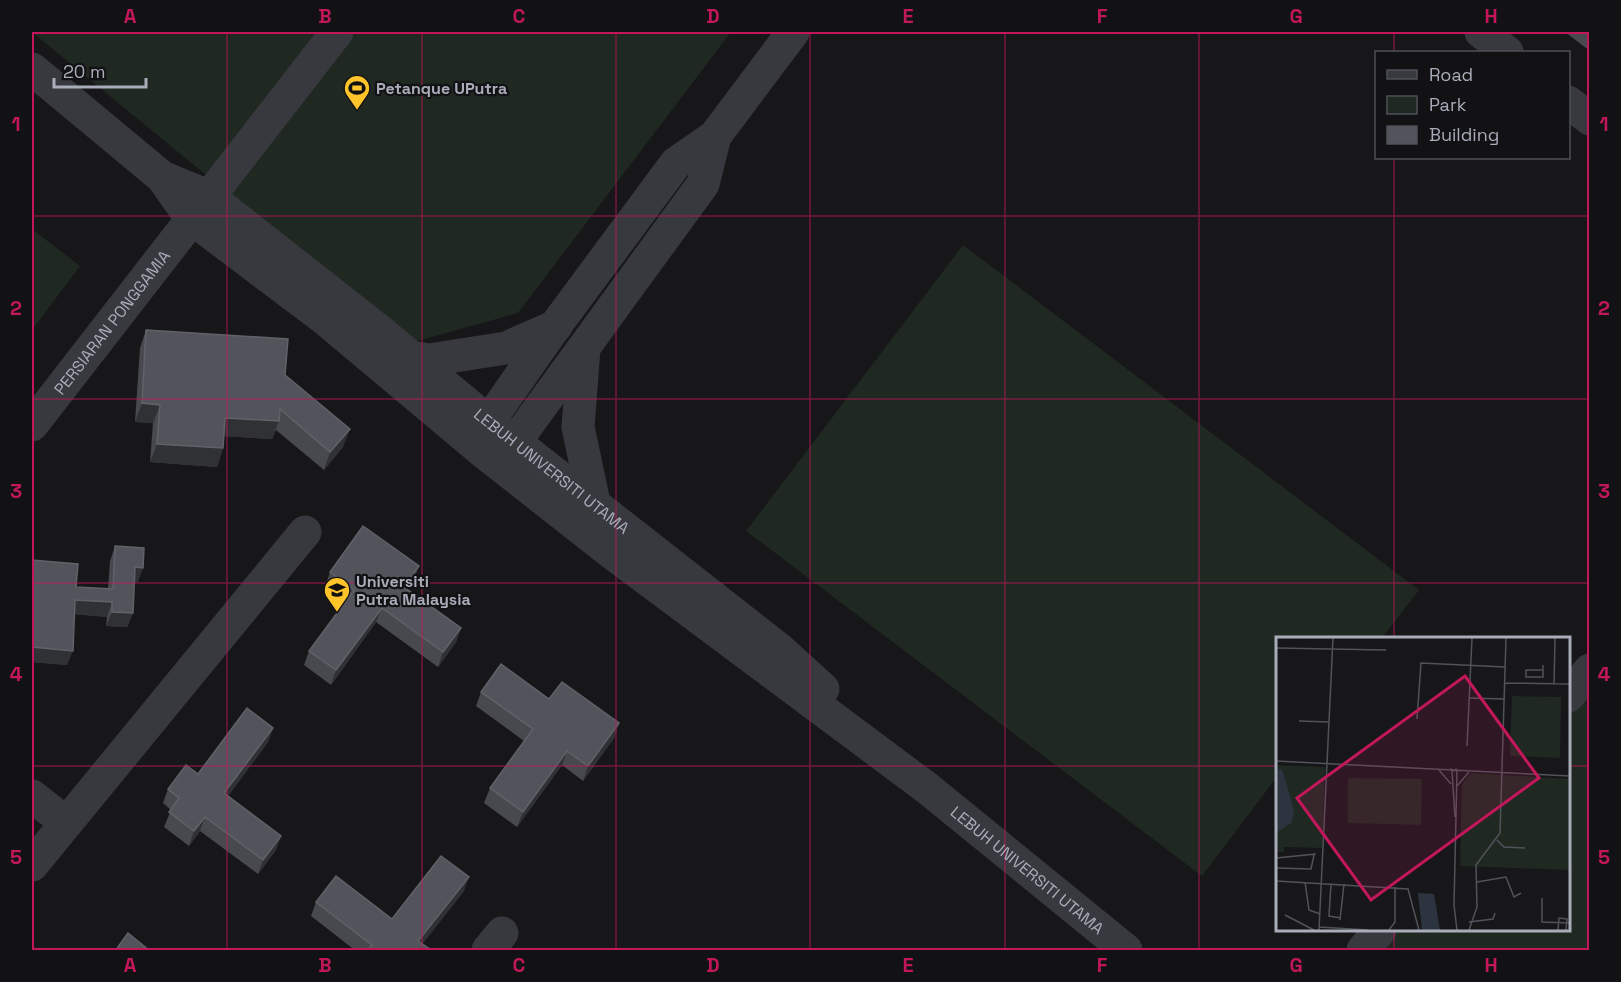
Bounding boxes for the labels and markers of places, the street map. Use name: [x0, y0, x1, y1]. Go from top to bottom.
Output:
sports icon: Petanque UPutra: [342, 73, 372, 111]
place label: Petanque UPutra: [376, 78, 507, 99]
place label: Universiti Putra Malaysia: [356, 571, 471, 610]
school or university icon: Universiti Putra Malaysia: [322, 575, 352, 613]

